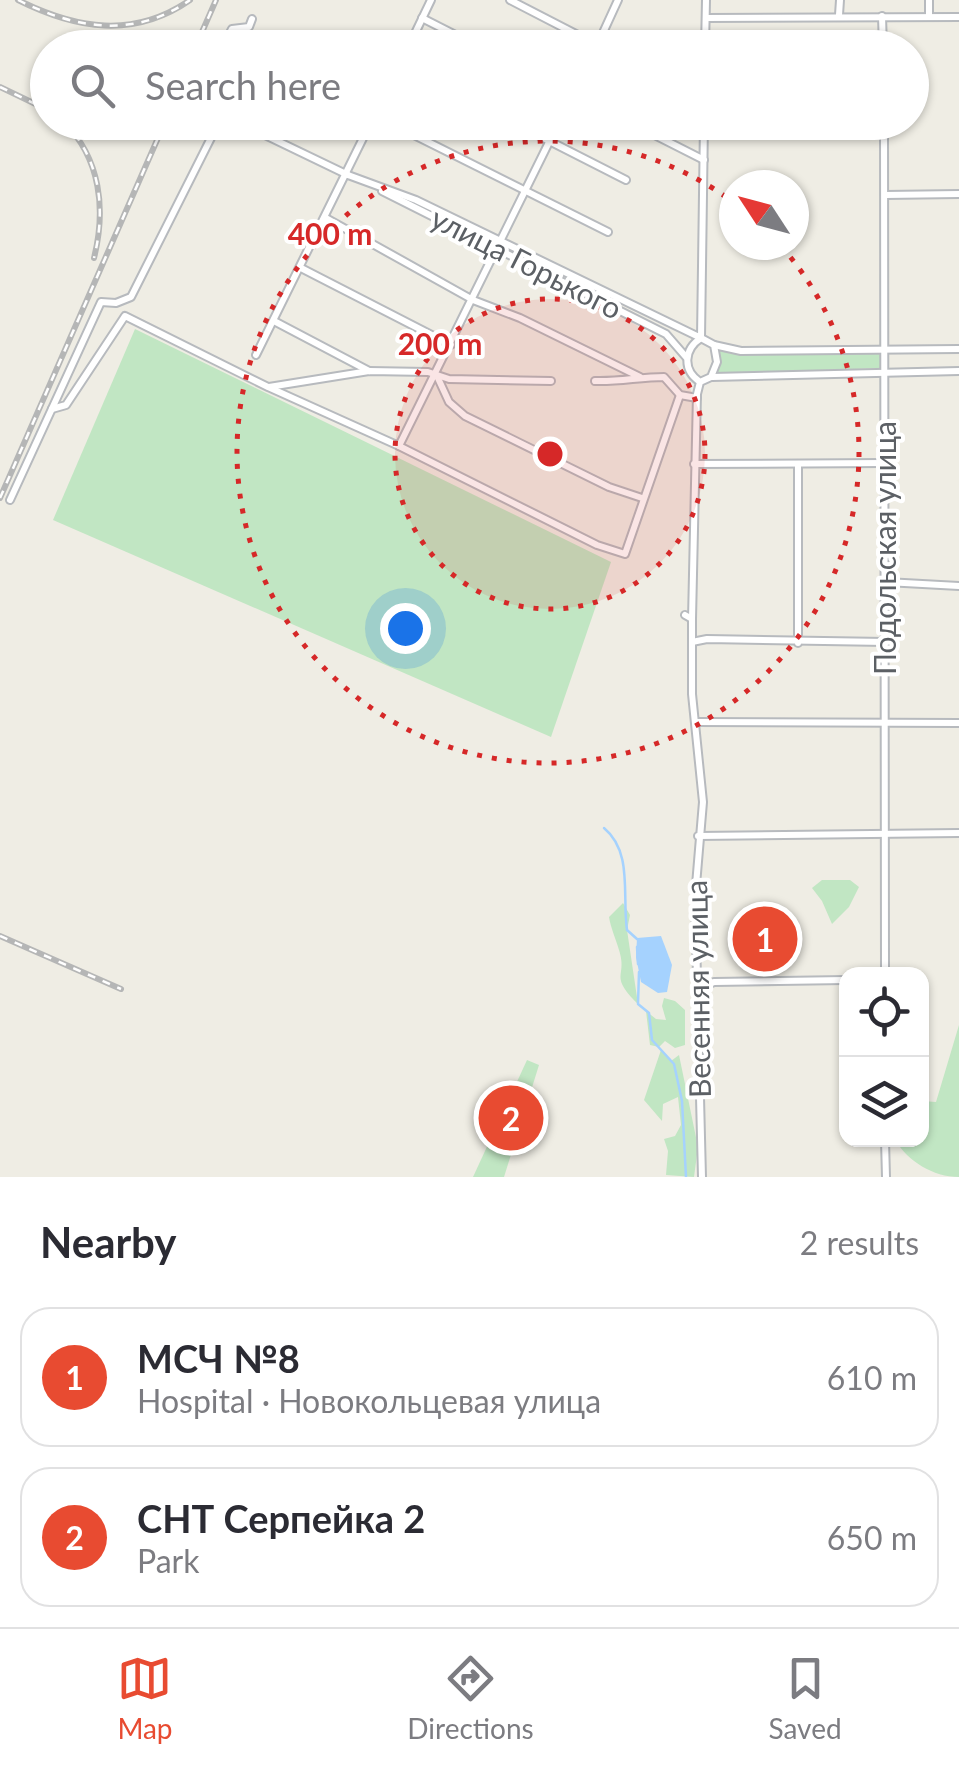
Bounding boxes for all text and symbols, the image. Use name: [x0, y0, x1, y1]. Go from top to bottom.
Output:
search box: [30, 30, 929, 140]
icon: search: [65, 58, 120, 113]
text: Search here: [145, 62, 341, 108]
north arrow: [719, 170, 809, 260]
street label: улица Горького: [425, 199, 628, 326]
text: 400 m: [288, 215, 372, 251]
text: 200 m: [398, 325, 482, 361]
street label: Подольская улица: [866, 421, 902, 675]
centre of rings: [532, 436, 568, 472]
your location: [380, 603, 431, 654]
street label: Весенняя улица: [677, 880, 717, 1098]
pin: 1: [732, 902, 798, 976]
map controls: [839, 967, 929, 1147]
button: locate: [839, 967, 929, 1057]
button: layers: [839, 1057, 929, 1147]
pin: 2: [478, 1080, 544, 1156]
text: Nearby: [40, 1217, 177, 1267]
text: 2 results: [800, 1223, 919, 1262]
text: МСЧ №8: [137, 1335, 300, 1381]
text: 1: [65, 1358, 84, 1397]
text: 610 m: [827, 1358, 917, 1397]
text: Hospital · Новокольцевая улица: [137, 1381, 601, 1420]
text: СНТ Серпейка 2: [137, 1495, 425, 1541]
text: 2: [65, 1518, 84, 1557]
text: 650 m: [827, 1518, 917, 1557]
text: Park: [137, 1541, 200, 1580]
tab: Map: [117, 1651, 173, 1745]
tab: Directions: [407, 1651, 534, 1745]
tab: Saved: [768, 1651, 842, 1745]

